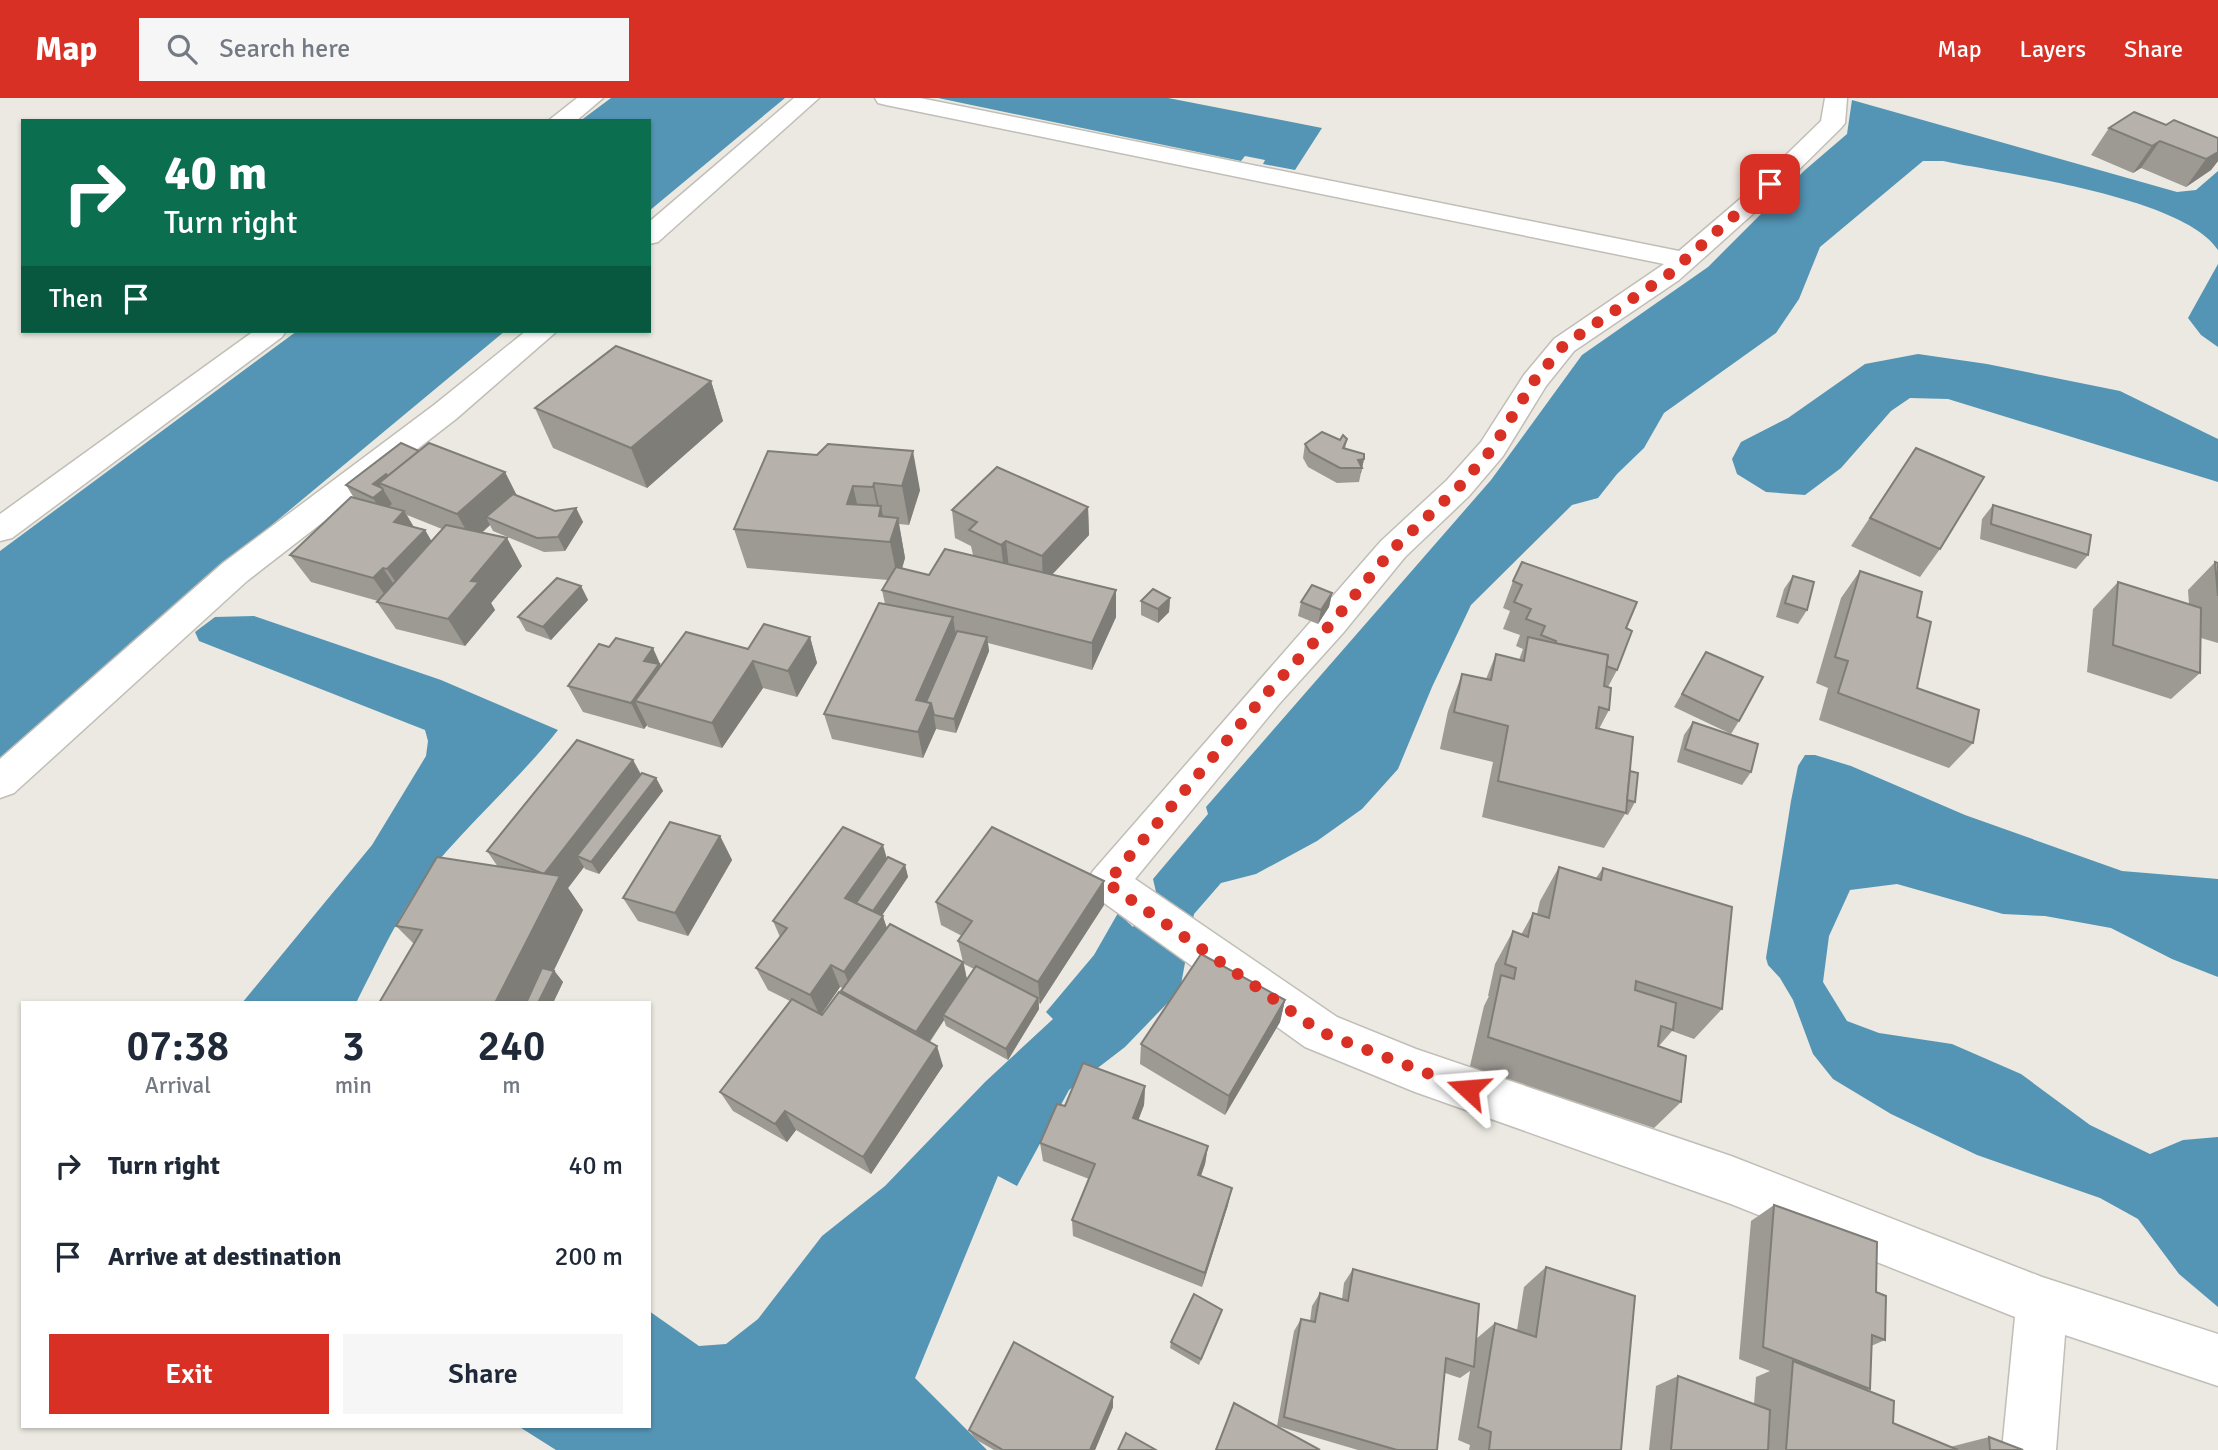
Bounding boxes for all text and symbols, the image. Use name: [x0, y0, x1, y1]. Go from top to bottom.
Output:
search box: [139, 18, 629, 81]
text: Map: [35, 29, 97, 70]
icon: search: [163, 30, 201, 68]
text: Search here: [219, 33, 350, 65]
text: Map: [1937, 34, 1982, 64]
text: Layers: [2020, 34, 2086, 64]
text: Share: [2124, 34, 2183, 64]
text: 40 m: [164, 143, 267, 203]
icon: right: [49, 147, 140, 238]
pin: [1740, 154, 1800, 214]
icon: arrive: [1751, 165, 1789, 203]
text: Turn right: [164, 203, 297, 242]
icon: arrive: [117, 280, 155, 318]
text: Then: [49, 283, 103, 315]
text: 07:38: [127, 1021, 229, 1072]
text: 3: [342, 1021, 365, 1072]
text: 240: [477, 1021, 545, 1072]
position arrow: [1431, 1052, 1505, 1126]
text: Arrival: [145, 1071, 211, 1100]
text: min: [335, 1071, 372, 1100]
text: m: [502, 1071, 521, 1100]
icon: right: [49, 1147, 87, 1185]
text: Turn right: [108, 1150, 220, 1182]
text: 40 m: [568, 1150, 623, 1182]
icon: arrive: [49, 1238, 87, 1276]
text: Arrive at destination: [108, 1241, 341, 1273]
text: 200 m: [554, 1241, 623, 1273]
button: Exit: [49, 1334, 329, 1414]
button: Share: [343, 1334, 623, 1414]

